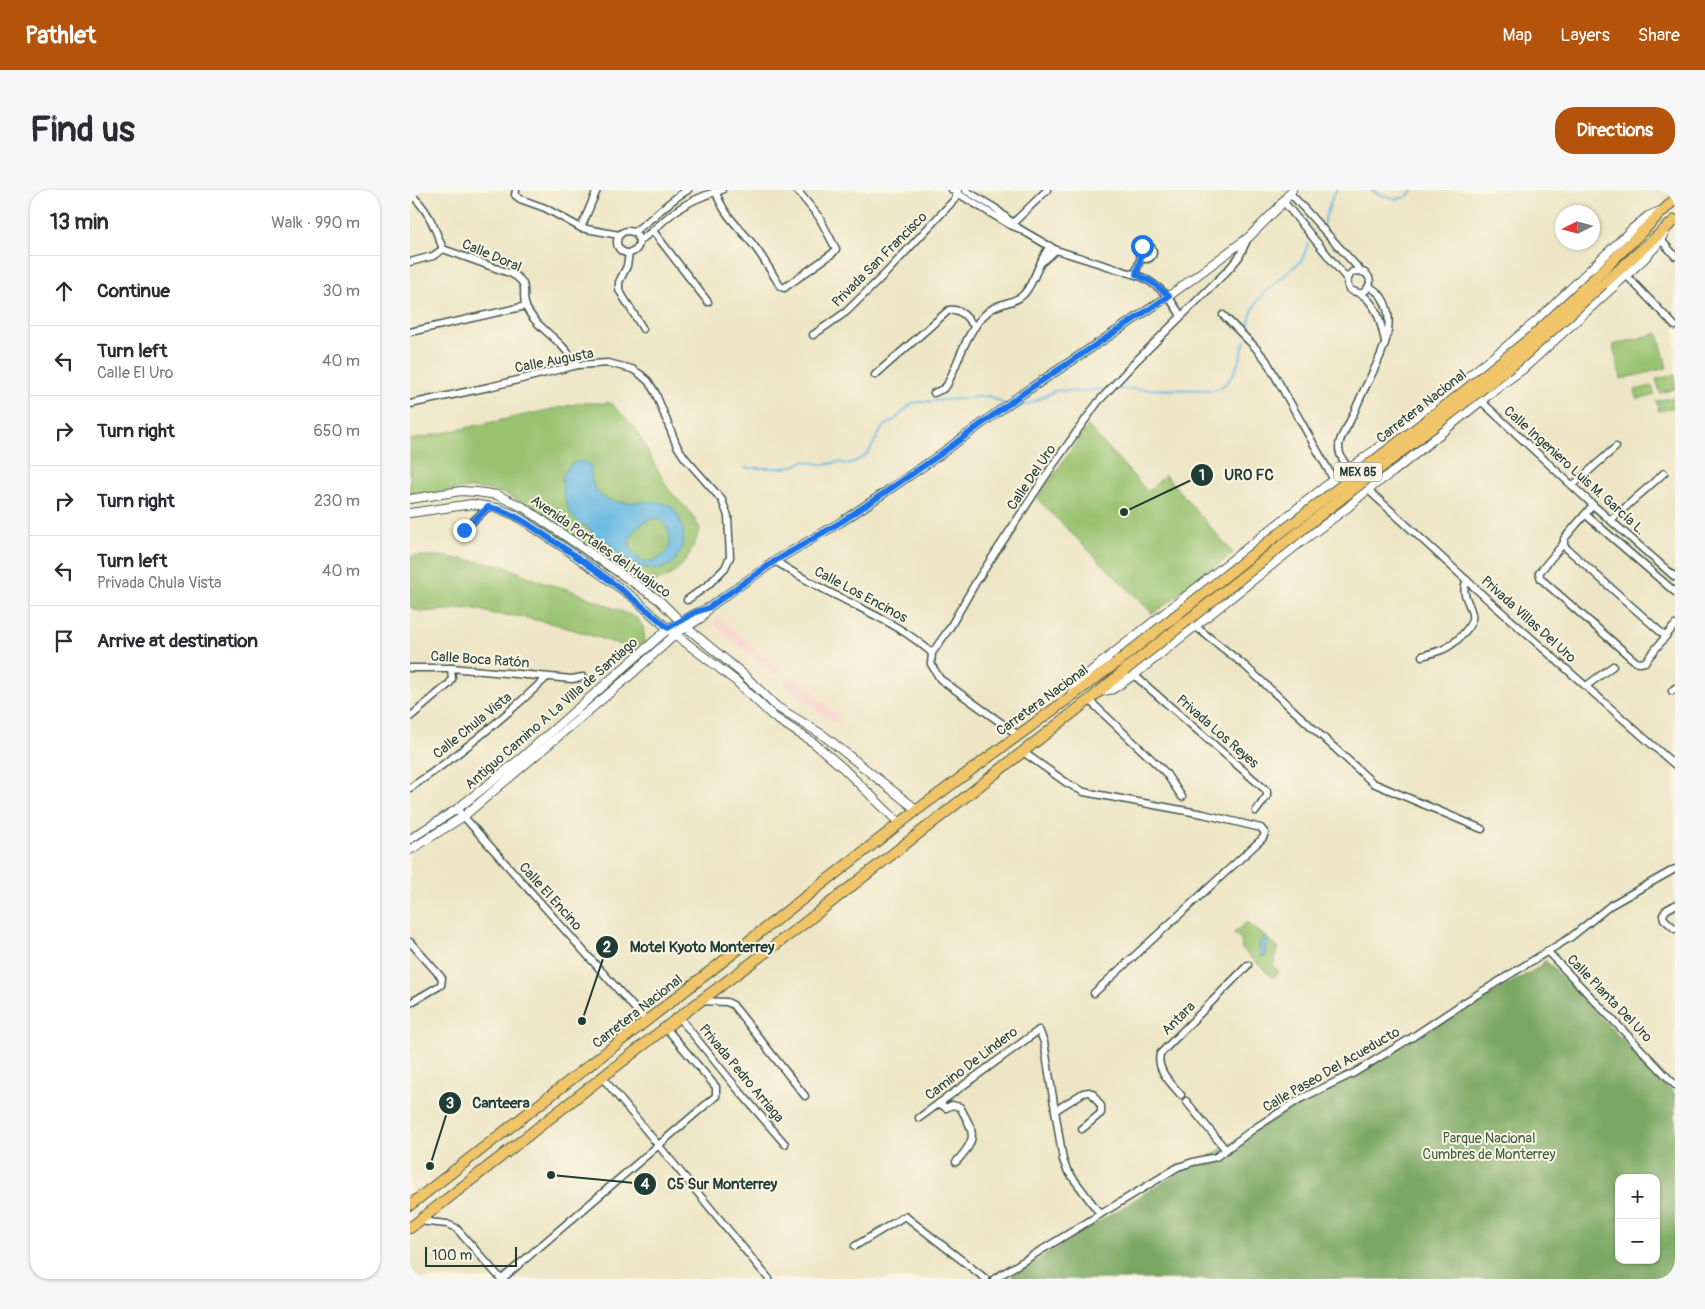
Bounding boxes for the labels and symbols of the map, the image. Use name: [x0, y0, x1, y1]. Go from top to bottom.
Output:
north arrow: [1555, 205, 1600, 250]
street label: Privada San Francisco: [828, 208, 931, 311]
street label: Calle Doral: [460, 235, 524, 276]
route start: [1131, 235, 1154, 258]
street label: Calle Augusta: [513, 345, 595, 376]
street label: Carretera Nacional: [1373, 366, 1470, 447]
street label: Calle Ingeniero Luis M. García L.: [1500, 402, 1649, 538]
street label: Calle Del Uro: [1003, 441, 1060, 513]
callout: URO FC: [1190, 460, 1284, 490]
road number: MEX 85: [1334, 462, 1382, 482]
text: 1: [1199, 466, 1205, 485]
text: URO FC: [1224, 466, 1274, 485]
street label: Avenida Portales del Huajuco: [527, 491, 674, 602]
route end: [453, 519, 476, 542]
street label: Calle Los Encinos: [811, 563, 911, 626]
street label: Privada Villas Del Uro: [1478, 572, 1580, 667]
street label: Antiguo Camino A La Villa de Santiago: [462, 633, 641, 793]
street label: Calle Boca Ratón: [430, 648, 530, 671]
street label: Carretera Nacional: [993, 661, 1092, 739]
street label: Calle Chula Vista: [430, 689, 515, 762]
street label: Privada Los Reyes: [1173, 691, 1263, 772]
street label: Calle El Encino: [516, 859, 586, 934]
callout: Motel Kyoto Monterrey: [595, 932, 784, 962]
text: 2: [603, 938, 611, 957]
text: Motel Kyoto Monterrey: [630, 938, 775, 957]
street label: Calle Planta Del Uro: [1563, 951, 1656, 1046]
street label: Carretera Nacional: [589, 971, 686, 1052]
street label: Antara: [1158, 998, 1199, 1039]
street label: Privada Pedro Arriaga: [696, 1021, 788, 1126]
street label: Camino De Lindero: [922, 1023, 1021, 1104]
street label: Calle Paseo Del Acueducto: [1260, 1023, 1403, 1116]
callout: Canteera: [437, 1088, 539, 1118]
text: 3: [446, 1094, 454, 1113]
text: Canteera: [472, 1094, 530, 1113]
park label: Parque Nacional Cumbres de Monterrey: [1423, 1130, 1555, 1163]
callout: C5 Sur Monterrey: [632, 1169, 787, 1199]
text: 4: [641, 1175, 650, 1194]
text: C5 Sur Monterrey: [667, 1175, 778, 1194]
scale bar: [425, 1244, 518, 1267]

